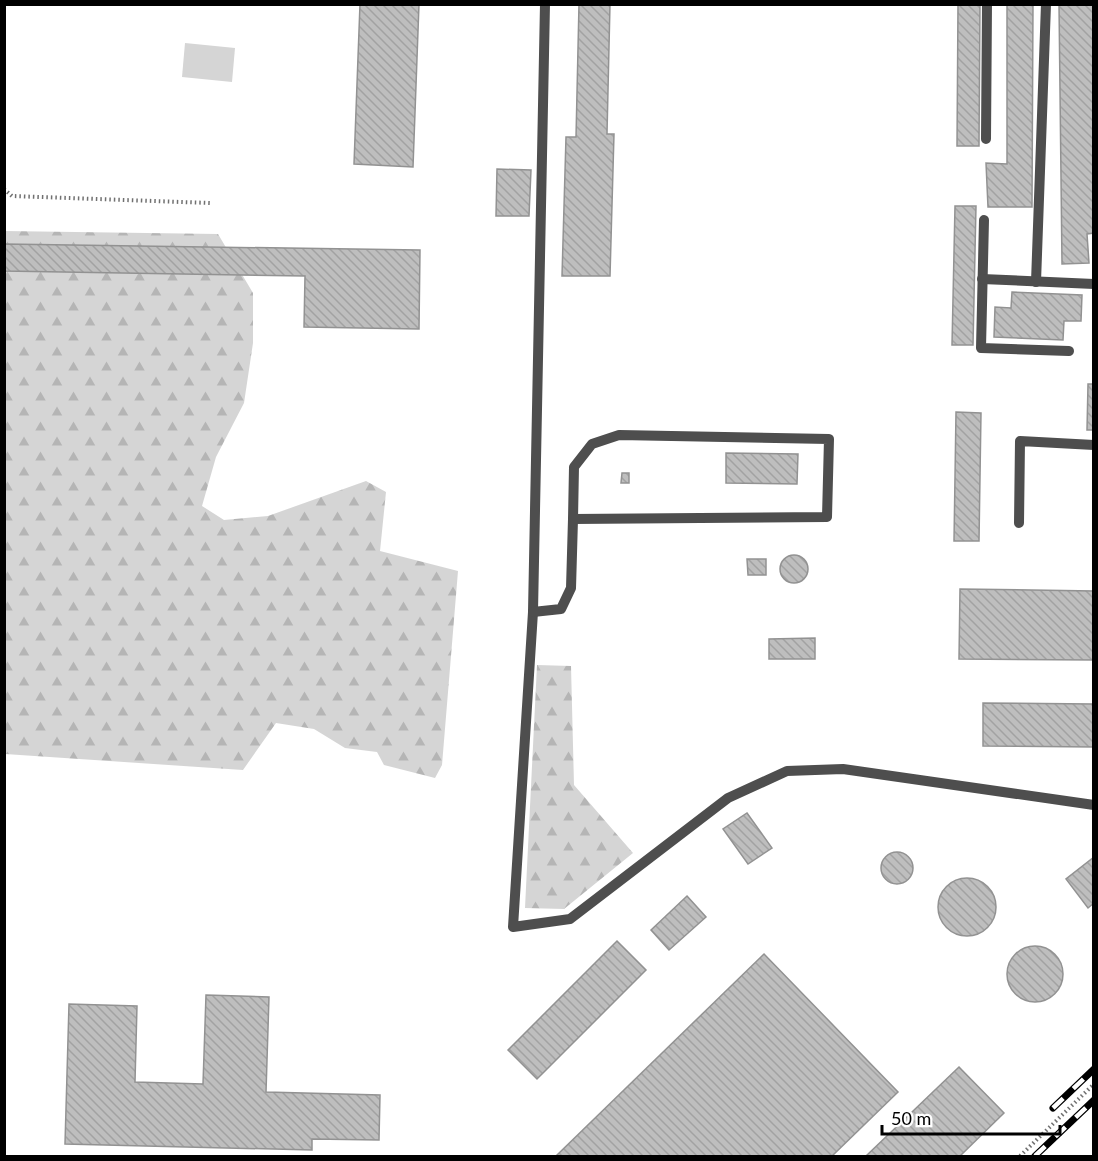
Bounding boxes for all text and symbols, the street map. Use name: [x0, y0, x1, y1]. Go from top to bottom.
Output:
scale bar: [882, 1098, 1060, 1136]
text: 50 m: [891, 1107, 931, 1129]

